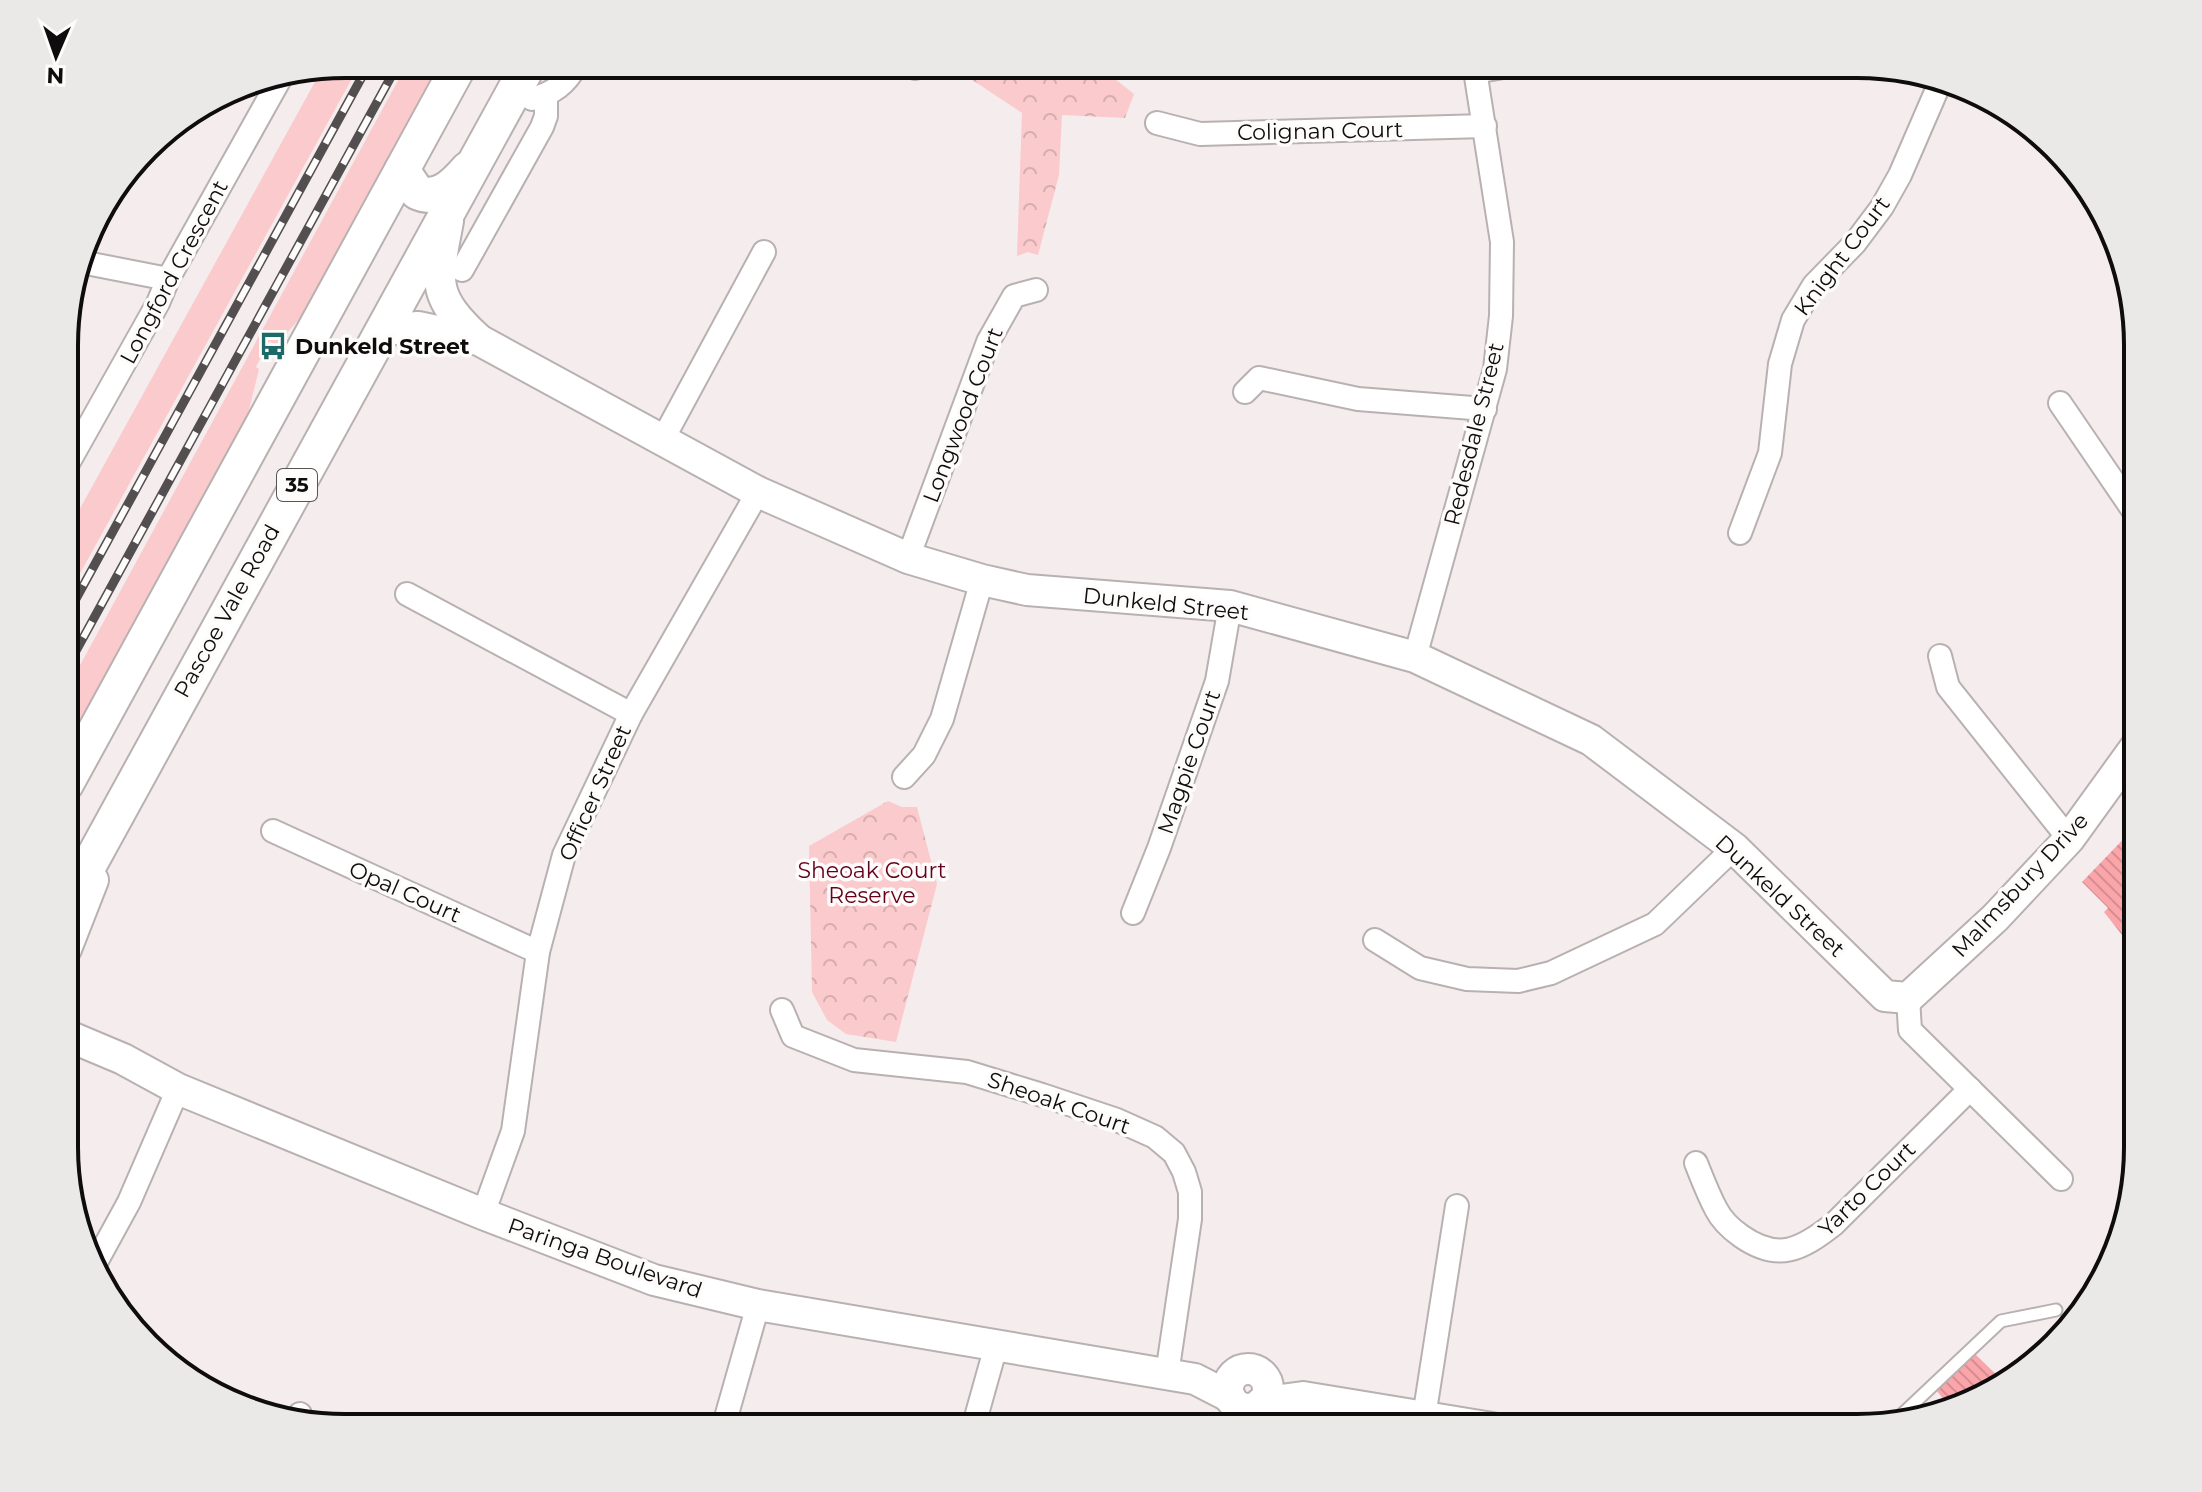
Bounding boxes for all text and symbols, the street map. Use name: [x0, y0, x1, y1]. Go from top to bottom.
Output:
north arrow: [16, 16, 96, 96]
text: N: [46, 62, 65, 89]
street label: Colignan Court: [1237, 116, 1403, 146]
street label: Longford Crescent: [114, 175, 234, 369]
street label: Knight Court: [1788, 191, 1896, 321]
street label: Longwood Court: [917, 323, 1009, 506]
bus stop icon: Dunkeld Street: [258, 331, 288, 361]
place label: Dunkeld Street: [295, 333, 470, 360]
street label: Redesdale Street: [1438, 340, 1510, 528]
road number: 35: [277, 469, 317, 501]
street label: Pascoe Vale Road: [168, 520, 286, 702]
street label: Dunkeld Street: [1082, 582, 1250, 626]
street label: Magpie Court: [1152, 686, 1226, 838]
street label: Officer Street: [553, 721, 637, 865]
street label: Malmsbury Drive: [1946, 807, 2094, 963]
street label: Dunkeld Street: [1710, 829, 1850, 963]
street label: Opal Court: [345, 855, 465, 929]
park label: Sheoak Court Reserve: [797, 857, 947, 909]
street label: Sheoak Court: [984, 1066, 1134, 1140]
street label: Yarto Court: [1813, 1136, 1921, 1242]
street label: Paringa Boulevard: [504, 1212, 706, 1304]

